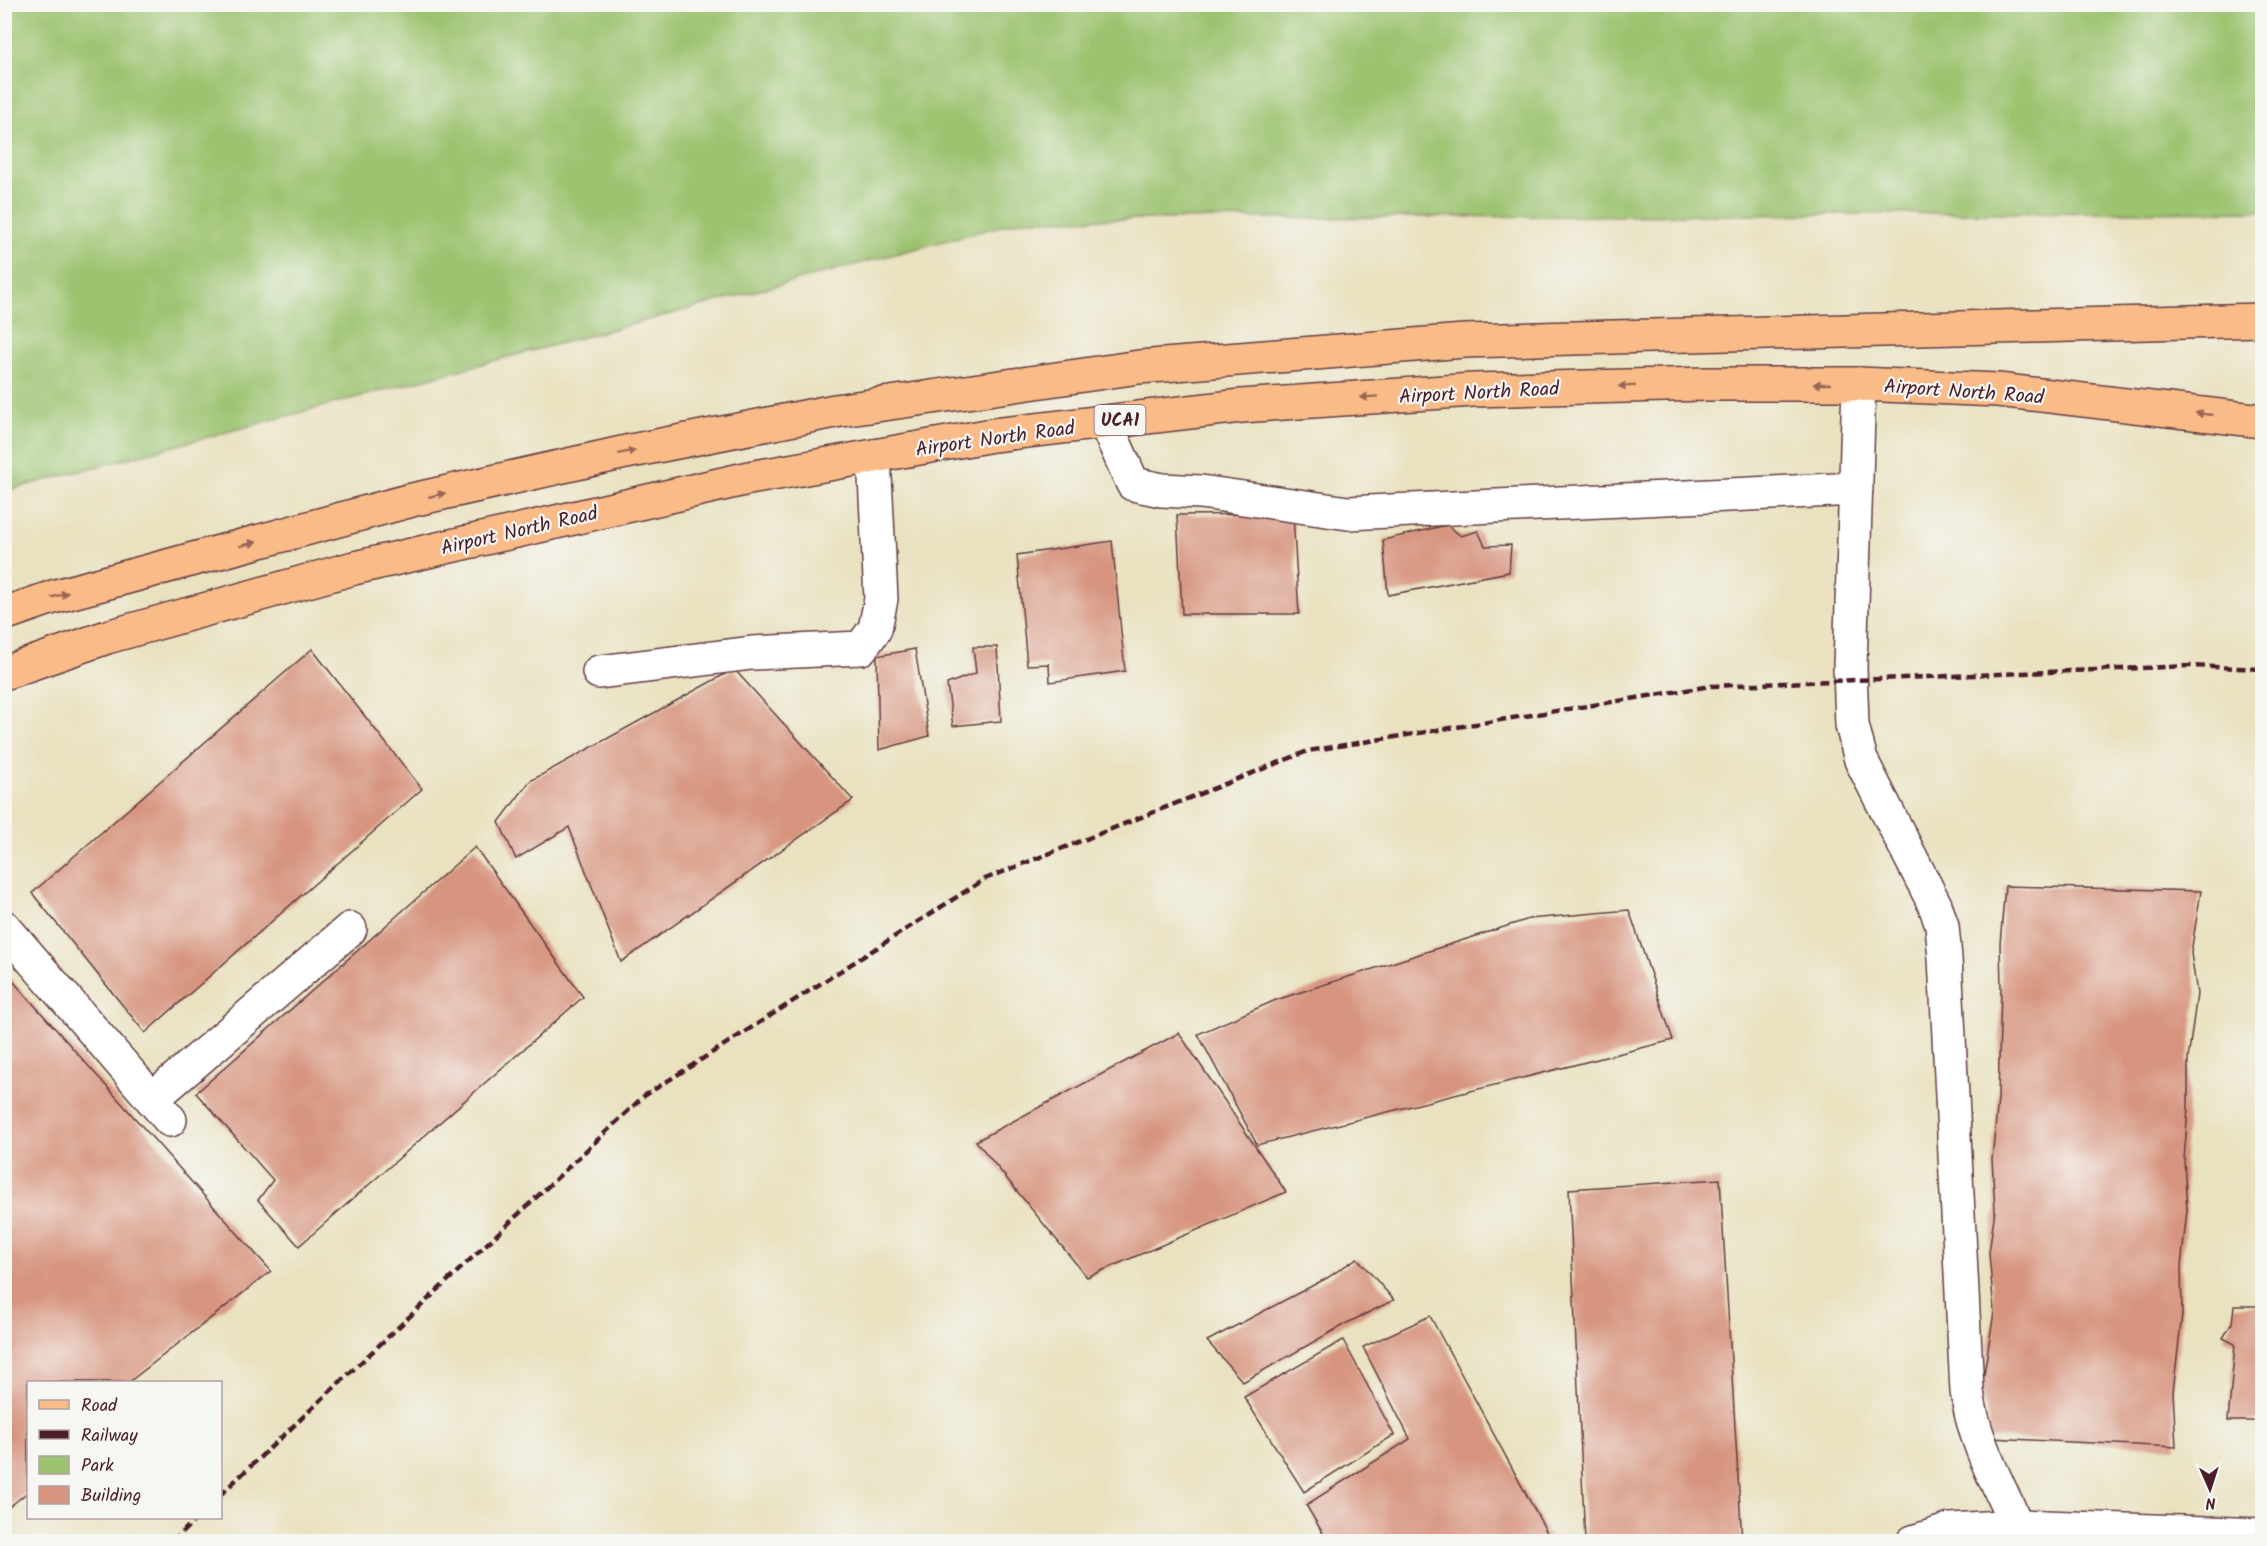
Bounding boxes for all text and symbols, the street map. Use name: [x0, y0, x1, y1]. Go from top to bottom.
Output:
street label: Airport North Road: [1883, 371, 2046, 415]
street label: Airport North Road: [1398, 374, 1561, 414]
one-way arrow: [1812, 379, 1831, 389]
one-way arrow: [1617, 381, 1636, 391]
one-way arrow: [1360, 392, 1379, 402]
road number: UCA1: [1094, 405, 1146, 435]
one-way arrow: [2195, 409, 2214, 419]
street label: Airport North Road: [914, 413, 1078, 467]
one-way arrow: [618, 447, 637, 456]
one-way arrow: [428, 490, 447, 499]
street label: Airport North Road: [438, 498, 602, 566]
one-way arrow: [239, 539, 257, 549]
one-way arrow: [51, 590, 69, 599]
legend: [27, 1381, 222, 1519]
text: Road: [81, 1392, 118, 1421]
text: Railway: [81, 1422, 138, 1451]
text: Park: [81, 1452, 114, 1481]
north arrow: [2180, 1459, 2240, 1519]
text: Building: [81, 1482, 141, 1511]
text: N: [2205, 1490, 2216, 1515]

